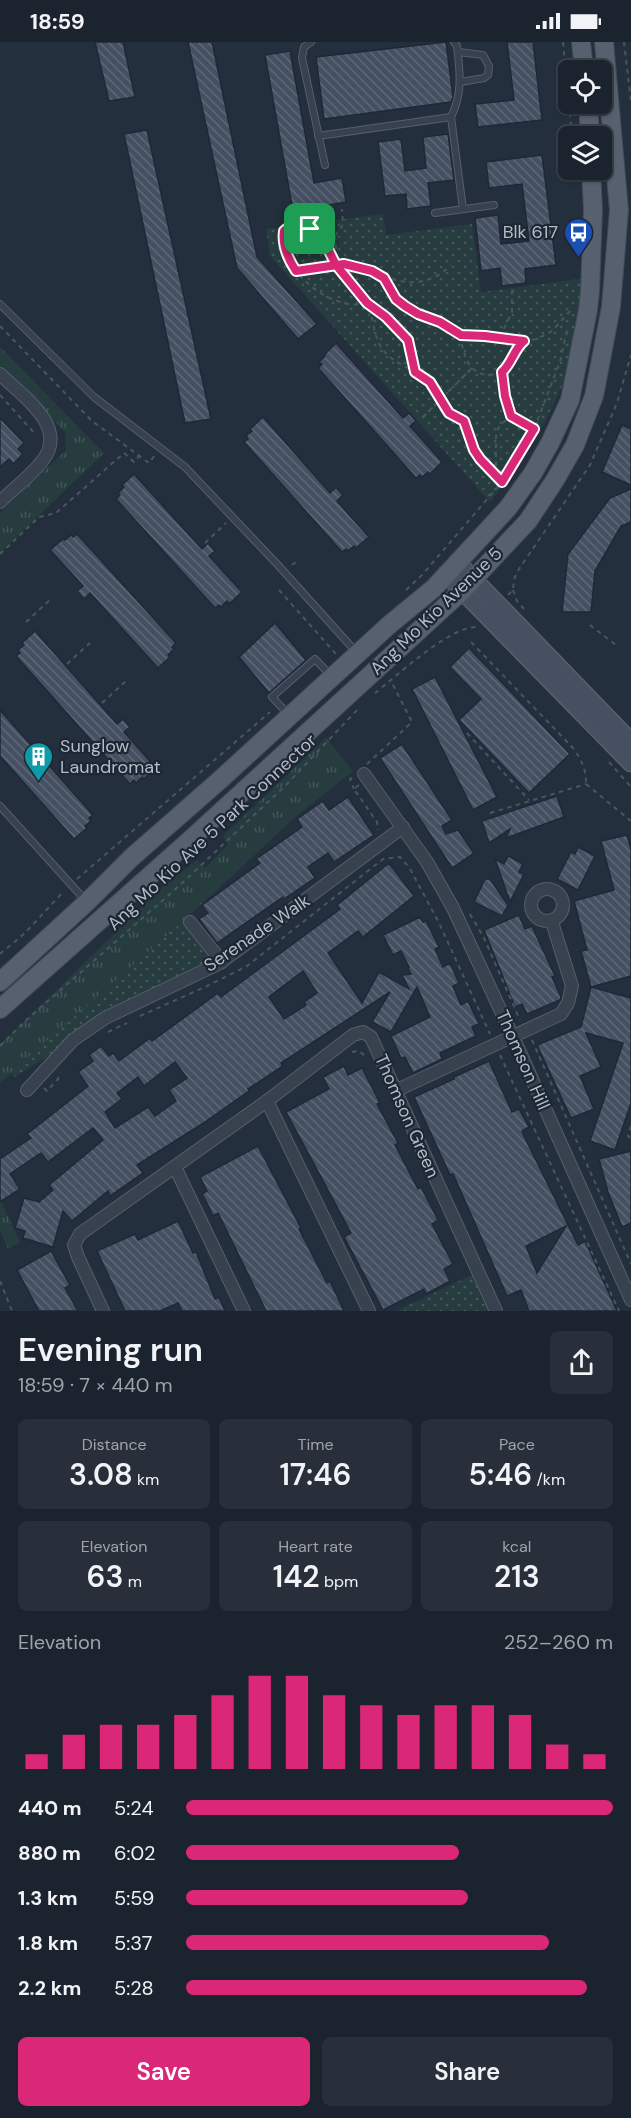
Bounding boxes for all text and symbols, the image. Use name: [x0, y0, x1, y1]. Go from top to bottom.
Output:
text: 18:59: [30, 7, 85, 36]
map controls: [558, 60, 612, 180]
button: locate: [558, 60, 612, 114]
button: layers: [558, 126, 612, 180]
pin: [284, 203, 335, 254]
icon: arrive: [293, 212, 326, 245]
bus stop icon: Blk 617: [563, 216, 595, 258]
place label: Blk 617: [503, 220, 558, 244]
street label: Ang Mo Kio Avenue 5: [365, 542, 507, 680]
street label: Ang Mo Kio Ave 5 Park Connector: [102, 728, 322, 936]
place label: Sunglow Laundromat: [60, 734, 161, 779]
building icon: Sunglow Laundromat: [23, 740, 55, 782]
street label: Serenade Walk: [199, 889, 315, 977]
street label: Thomson Hill: [490, 1006, 556, 1114]
street label: Thomson Green: [369, 1050, 445, 1182]
text: Evening run: [18, 1328, 203, 1371]
button: share: [550, 1331, 613, 1394]
text: 18:59 · 7 × 440 m: [18, 1372, 173, 1398]
text: Distance: [82, 1434, 147, 1455]
text: Time: [297, 1434, 334, 1455]
text: Pace: [499, 1434, 535, 1455]
text: 3.08: [69, 1455, 133, 1494]
text: 17:46: [280, 1455, 351, 1494]
text: 5:46: [468, 1455, 532, 1494]
text: km: [133, 1469, 159, 1490]
text: /km: [532, 1469, 565, 1490]
text: Elevation: [81, 1536, 148, 1557]
text: Heart rate: [278, 1536, 353, 1557]
text: kcal: [502, 1536, 531, 1557]
text: 63: [86, 1557, 123, 1596]
text: 142: [273, 1557, 320, 1596]
text: 213: [494, 1557, 540, 1596]
text: m: [123, 1571, 142, 1592]
text: bpm: [320, 1571, 358, 1592]
text: Elevation: [18, 1629, 101, 1655]
text: 252–260 m: [504, 1629, 613, 1655]
text: 440 m: [18, 1795, 82, 1821]
text: 5:24: [114, 1795, 154, 1821]
text: 880 m: [18, 1840, 81, 1866]
text: 6:02: [114, 1840, 156, 1866]
text: 1.3 km: [18, 1885, 77, 1911]
text: 5:59: [114, 1885, 154, 1911]
text: 1.8 km: [18, 1930, 78, 1956]
text: 5:37: [114, 1930, 152, 1956]
text: 2.2 km: [18, 1975, 81, 2001]
text: 5:28: [114, 1975, 154, 2001]
button: Save: [18, 2037, 310, 2106]
button: Share: [322, 2037, 613, 2106]

